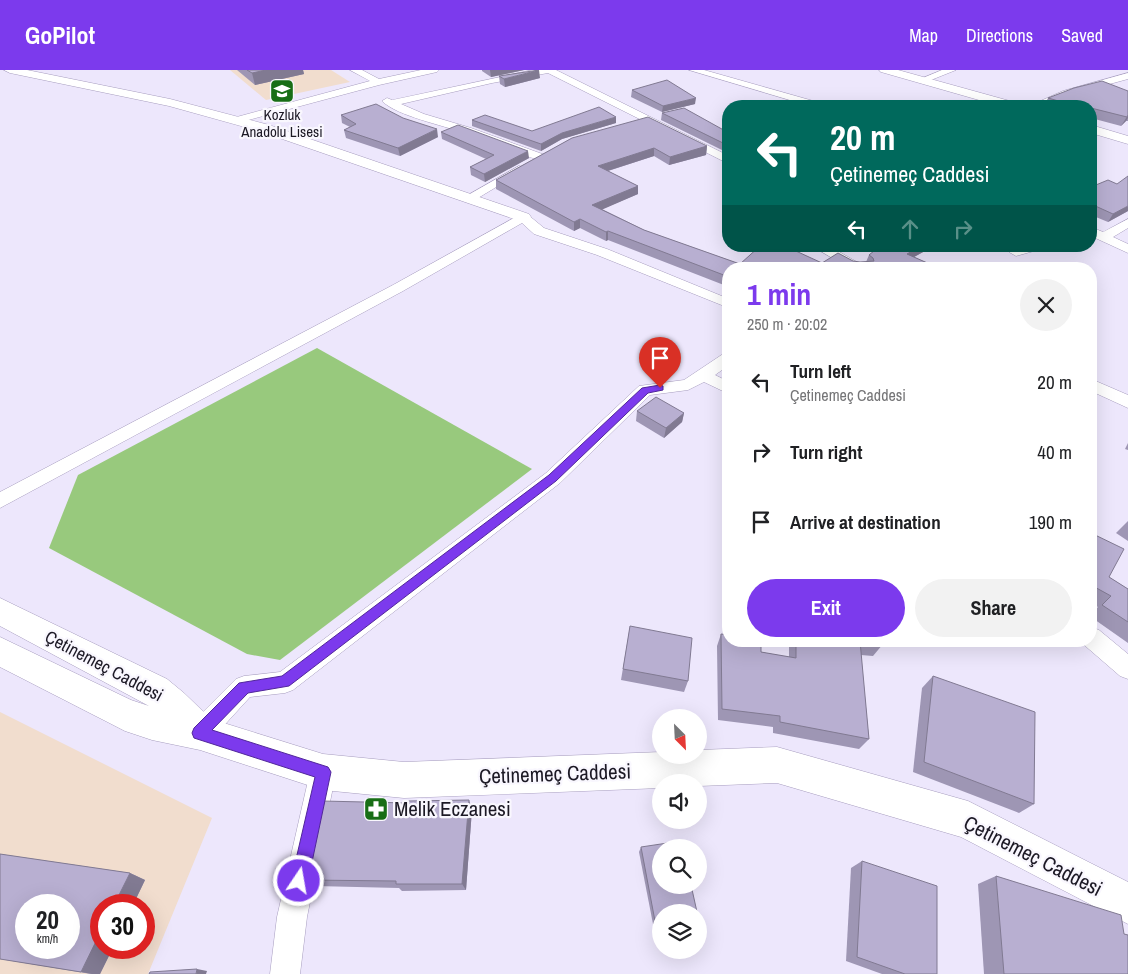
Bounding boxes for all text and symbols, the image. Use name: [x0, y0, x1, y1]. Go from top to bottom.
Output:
text: GoPilot: [25, 19, 95, 51]
text: Map: [909, 23, 938, 48]
text: Directions: [966, 23, 1033, 48]
text: Saved: [1061, 23, 1103, 48]
school or university icon: Kozluk Anadolu Lisesi: [269, 78, 295, 104]
place label: Kozluk Anadolu Lisesi: [240, 104, 323, 142]
text: 20 m: [830, 114, 895, 161]
icon: left: [747, 120, 812, 185]
text: Çetinemeç Caddesi: [830, 159, 989, 189]
icon: left: [843, 215, 871, 243]
icon: ahead: [896, 215, 924, 243]
icon: right: [949, 215, 977, 243]
text: 1 min: [747, 274, 811, 314]
button: close: [1020, 279, 1072, 331]
text: 250 m · 20:02: [747, 313, 827, 335]
pin: [639, 337, 681, 388]
icon: arrive: [646, 344, 674, 372]
text: Turn left: [790, 358, 851, 384]
icon: left: [747, 368, 775, 396]
text: 20 m: [1037, 369, 1072, 395]
text: Çetinemeç Caddesi: [790, 384, 906, 406]
icon: right: [747, 438, 775, 466]
text: Turn right: [790, 439, 862, 465]
text: 40 m: [1037, 439, 1072, 465]
icon: arrive: [747, 508, 775, 536]
text: Arrive at destination: [790, 509, 941, 535]
text: 190 m: [1029, 509, 1072, 535]
button: Exit: [747, 579, 905, 637]
button: Share: [915, 579, 1072, 637]
street label: Çetinemeç Caddesi: [41, 624, 168, 707]
north arrow: [652, 709, 708, 764]
map controls: [652, 709, 707, 959]
street label: Çetinemeç Caddesi: [478, 756, 632, 791]
button: sound: [652, 774, 707, 829]
place label: Melik Eczanesi: [394, 794, 511, 823]
pharmacy icon: Melik Eczanesi: [363, 796, 389, 822]
street label: Çetinemeç Caddesi: [959, 808, 1108, 903]
button: search: [652, 839, 707, 894]
position arrow: [272, 854, 324, 906]
speed limit sign: 30: [90, 894, 155, 959]
text: 20: [36, 903, 59, 937]
button: layers: [652, 904, 707, 959]
text: km/h: [37, 931, 58, 947]

